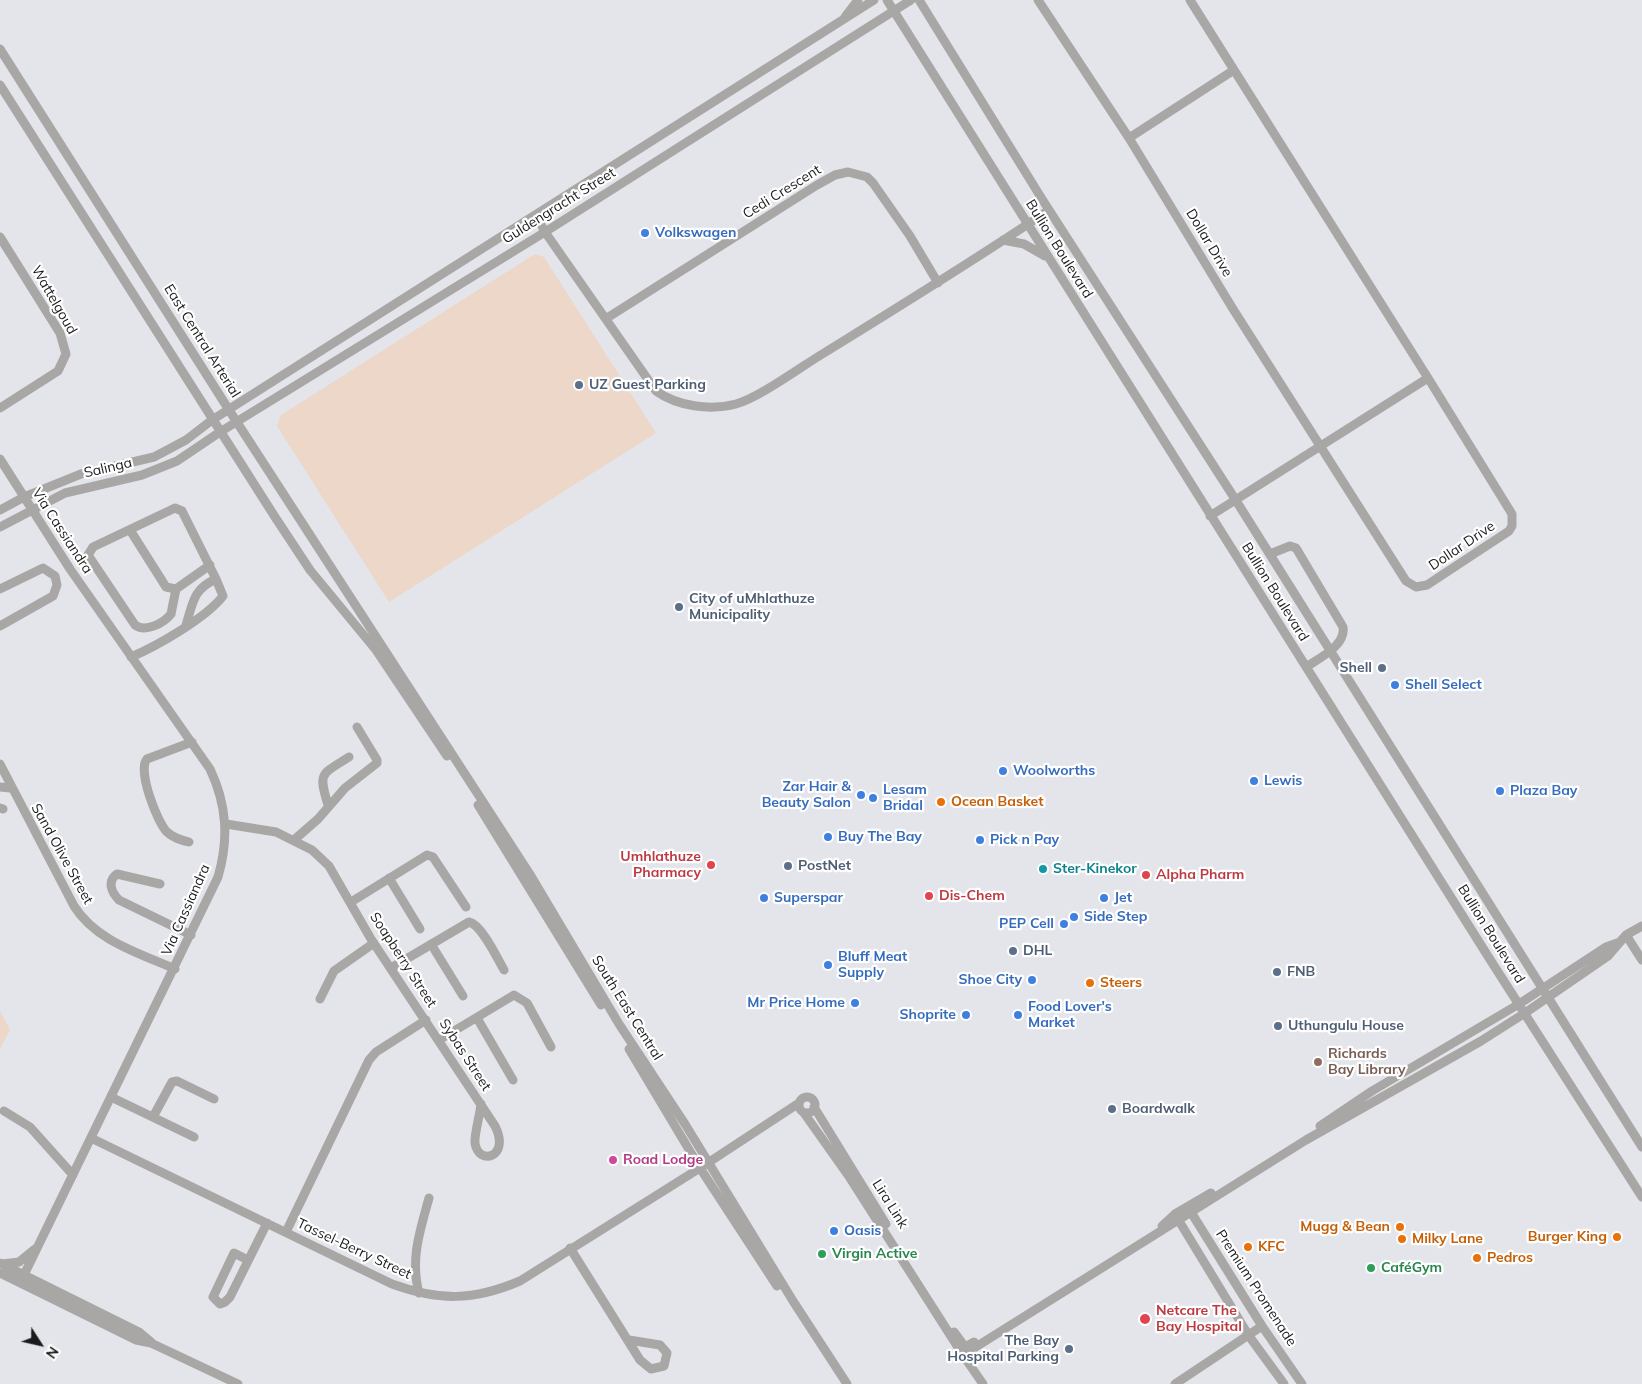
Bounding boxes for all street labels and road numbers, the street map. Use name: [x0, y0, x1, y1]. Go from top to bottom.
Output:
street label: Cedi Crescent: [740, 161, 824, 223]
street label: Guldengracht Street: [499, 164, 619, 248]
street label: Bullion Boulevard: [1022, 197, 1096, 301]
street label: Dollar Drive: [1182, 206, 1236, 280]
street label: Wattelgoud: [28, 263, 80, 337]
street label: East Central Arterial: [160, 281, 244, 401]
street label: Salinga: [82, 454, 134, 482]
street label: Via Cassiandra: [28, 485, 96, 577]
street label: Dollar Drive: [1426, 518, 1498, 574]
street label: Bullion Boulevard: [1238, 540, 1312, 644]
street label: Sand Olive Street: [27, 801, 97, 907]
street label: Via Cassiandra: [158, 862, 214, 958]
street label: Bullion Boulevard: [1454, 882, 1528, 986]
street label: Soapberry Street: [366, 909, 440, 1011]
street label: South East Central: [588, 953, 666, 1063]
street label: Sybas Street: [436, 1016, 494, 1094]
street label: Lira Link: [868, 1176, 912, 1232]
street label: Tassel-Berry Street: [294, 1215, 414, 1283]
street label: Premium Promenade: [1212, 1227, 1300, 1349]

